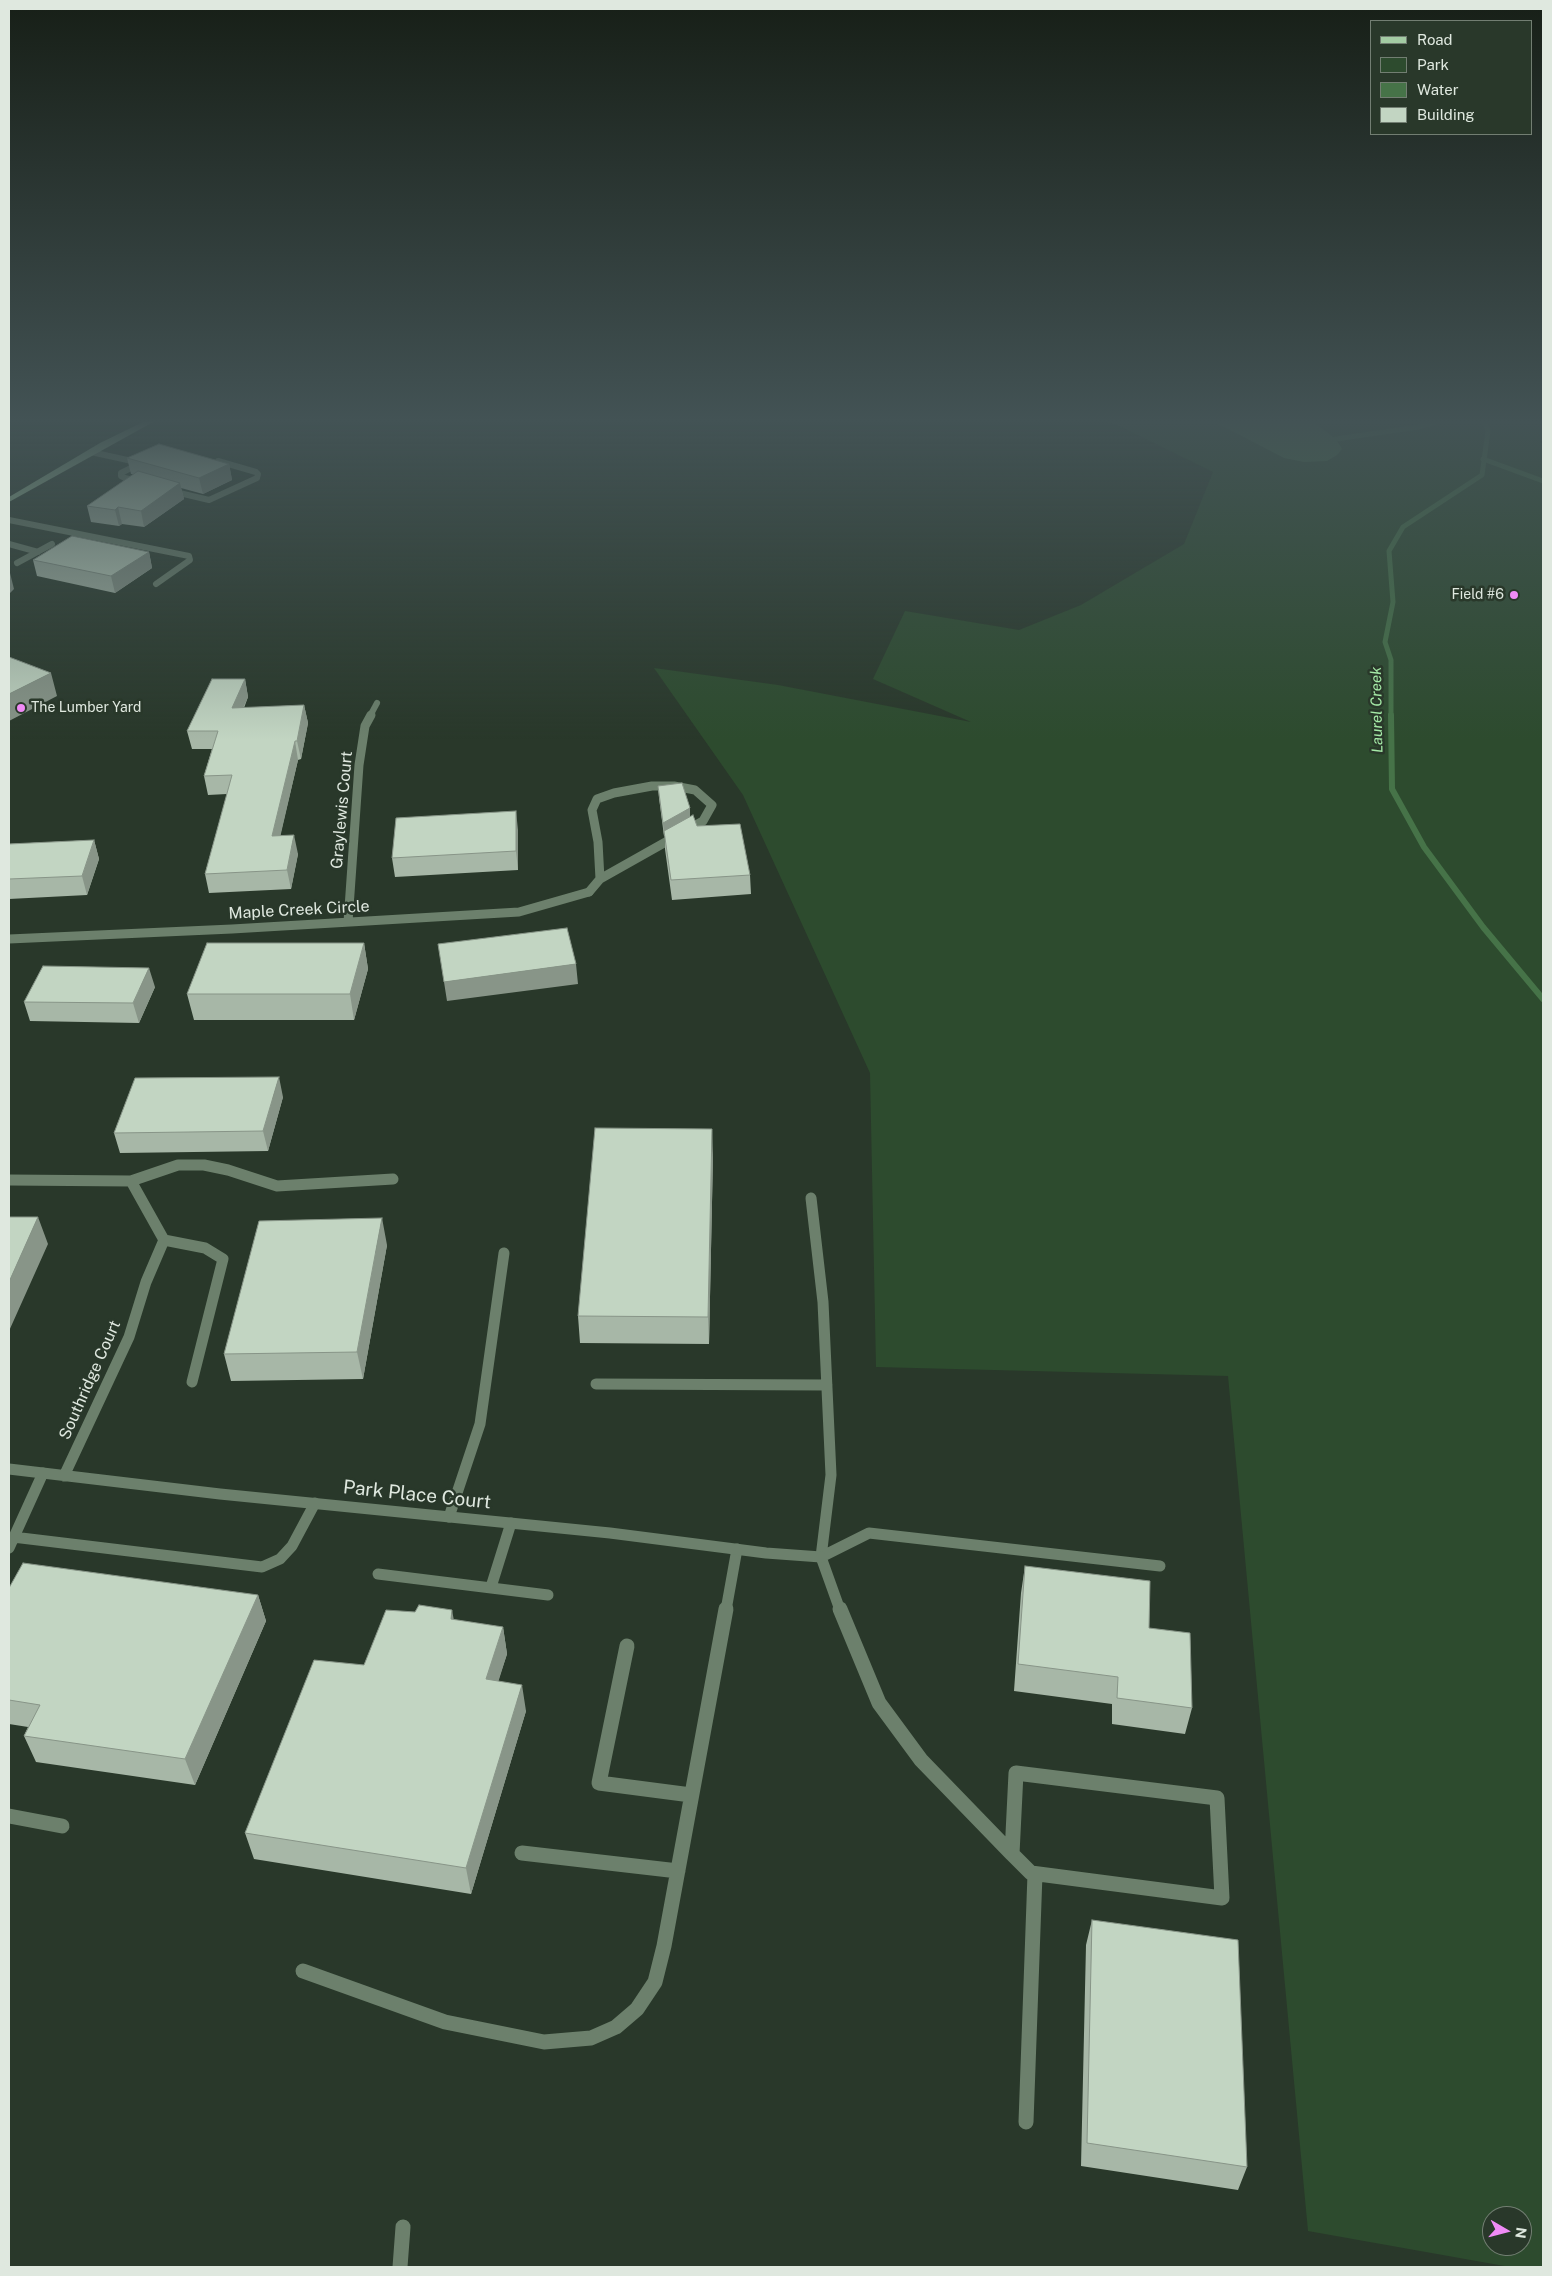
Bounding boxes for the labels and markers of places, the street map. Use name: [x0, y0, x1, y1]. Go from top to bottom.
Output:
place label: Field #6: [1451, 587, 1504, 603]
marker: Field #6: [1508, 589, 1520, 601]
place label: The Lumber Yard: [31, 700, 141, 716]
marker: The Lumber Yard: [15, 702, 27, 714]

